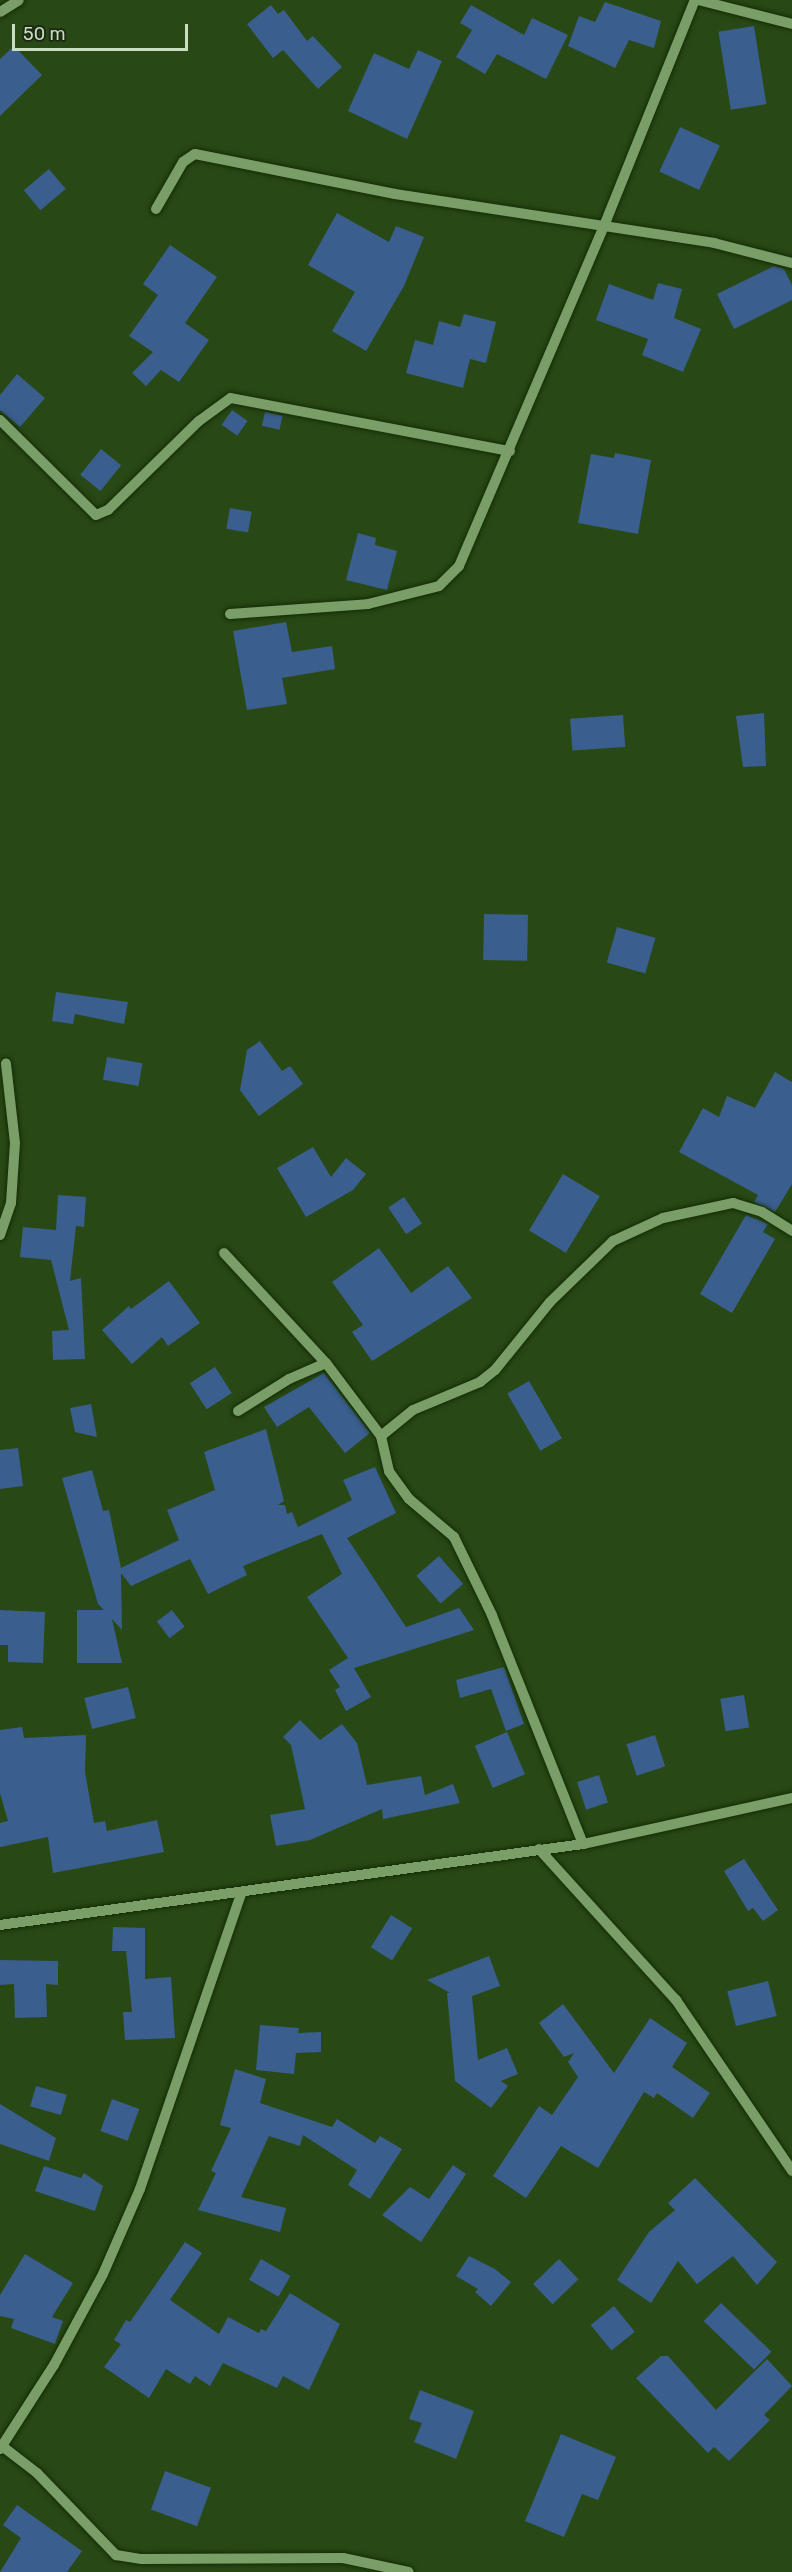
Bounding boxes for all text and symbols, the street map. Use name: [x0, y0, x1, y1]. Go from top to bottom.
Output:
scale bar: [15, 12, 190, 50]
text: 50 m: [23, 23, 66, 45]

